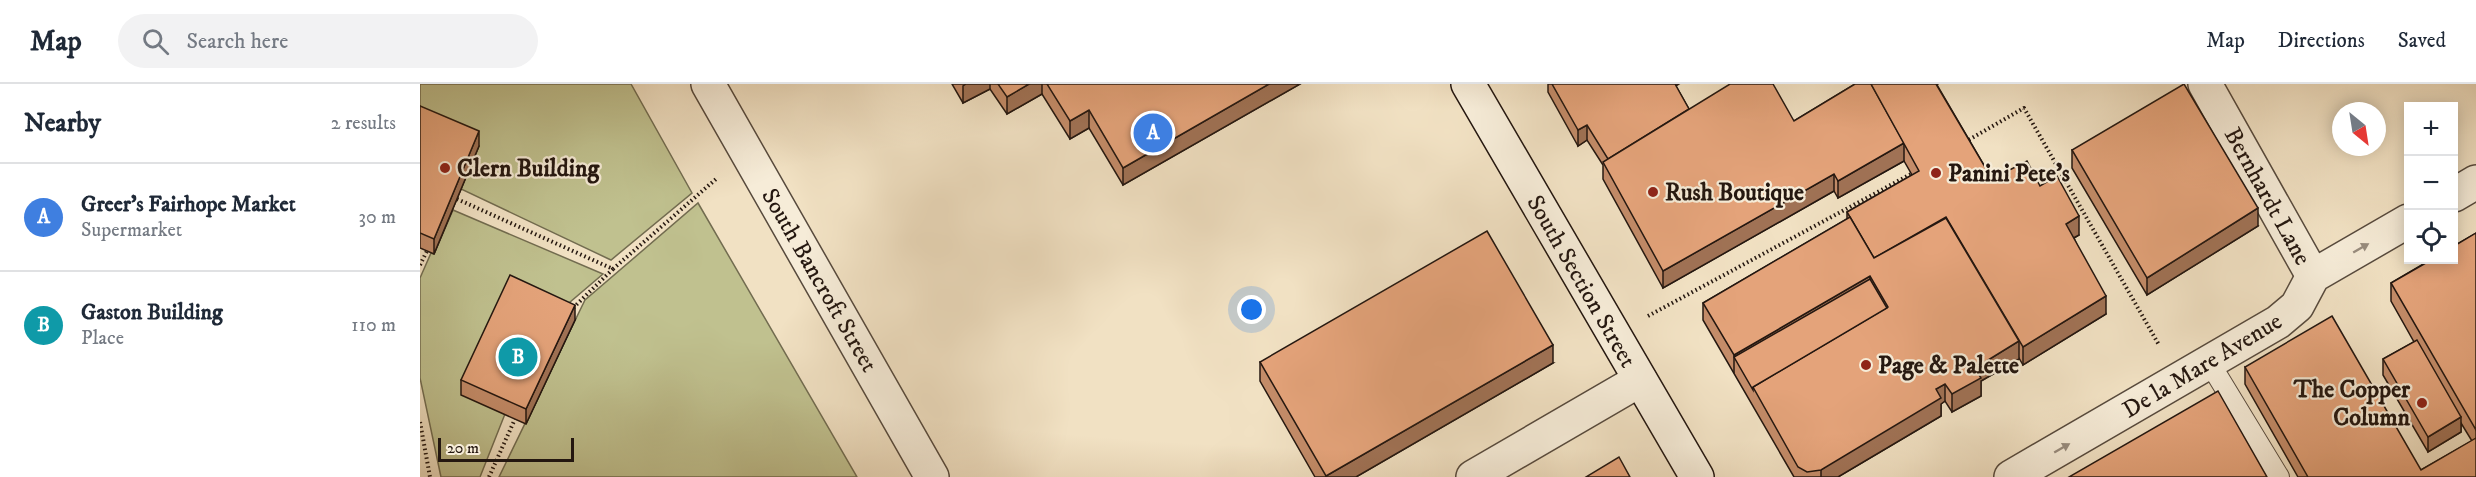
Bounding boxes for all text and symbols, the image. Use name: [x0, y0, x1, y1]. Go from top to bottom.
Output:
search box: [118, 14, 538, 68]
text: Map: [30, 24, 82, 59]
icon: search: [139, 25, 172, 58]
text: Search here: [187, 28, 288, 55]
text: Map: [2206, 28, 2245, 54]
text: Directions: [2278, 28, 2365, 54]
text: Saved: [2398, 28, 2446, 54]
north arrow: [2332, 102, 2386, 156]
map controls: [2404, 102, 2458, 264]
button: +: [2404, 102, 2458, 156]
text: Nearby: [24, 107, 101, 140]
pin: A: [1134, 110, 1172, 156]
text: 2 results: [331, 111, 396, 136]
street label: Bernhardt Lane: [2217, 122, 2317, 271]
place label: Clern Building: [457, 154, 601, 184]
button: −: [2404, 156, 2458, 210]
place label: Panini Pete's: [1948, 159, 2070, 189]
marker: Clern Building: [438, 161, 452, 175]
marker: Panini Pete's: [1929, 166, 1943, 180]
place label: Rush Boutique: [1665, 178, 1804, 208]
street label: South Bancroft Street: [754, 183, 884, 378]
marker: Rush Boutique: [1646, 185, 1660, 199]
street label: South Section Street: [1520, 190, 1643, 373]
text: Greer's Fairhope Market: [81, 191, 296, 218]
text: A: [37, 205, 50, 230]
text: 30 m: [358, 205, 396, 230]
button: locate: [2404, 210, 2458, 264]
text: Supermarket: [81, 218, 182, 243]
one-way arrow: [2353, 243, 2370, 253]
your location: [1237, 295, 1266, 324]
text: Gaston Building: [81, 299, 223, 326]
street label: De la Mare Avenue: [2117, 306, 2288, 425]
text: B: [37, 313, 50, 338]
text: 110 m: [351, 313, 396, 338]
text: Place: [81, 326, 124, 351]
pin: B: [498, 334, 538, 380]
place label: Page & Palette: [1878, 351, 2019, 381]
marker: Page & Palette: [1859, 358, 1873, 372]
place label: The Copper Column: [2293, 375, 2411, 433]
marker: The Copper Column: [2415, 396, 2429, 410]
scale bar: [438, 435, 574, 462]
text: 20 m: [447, 438, 479, 458]
one-way arrow: [2054, 442, 2070, 453]

